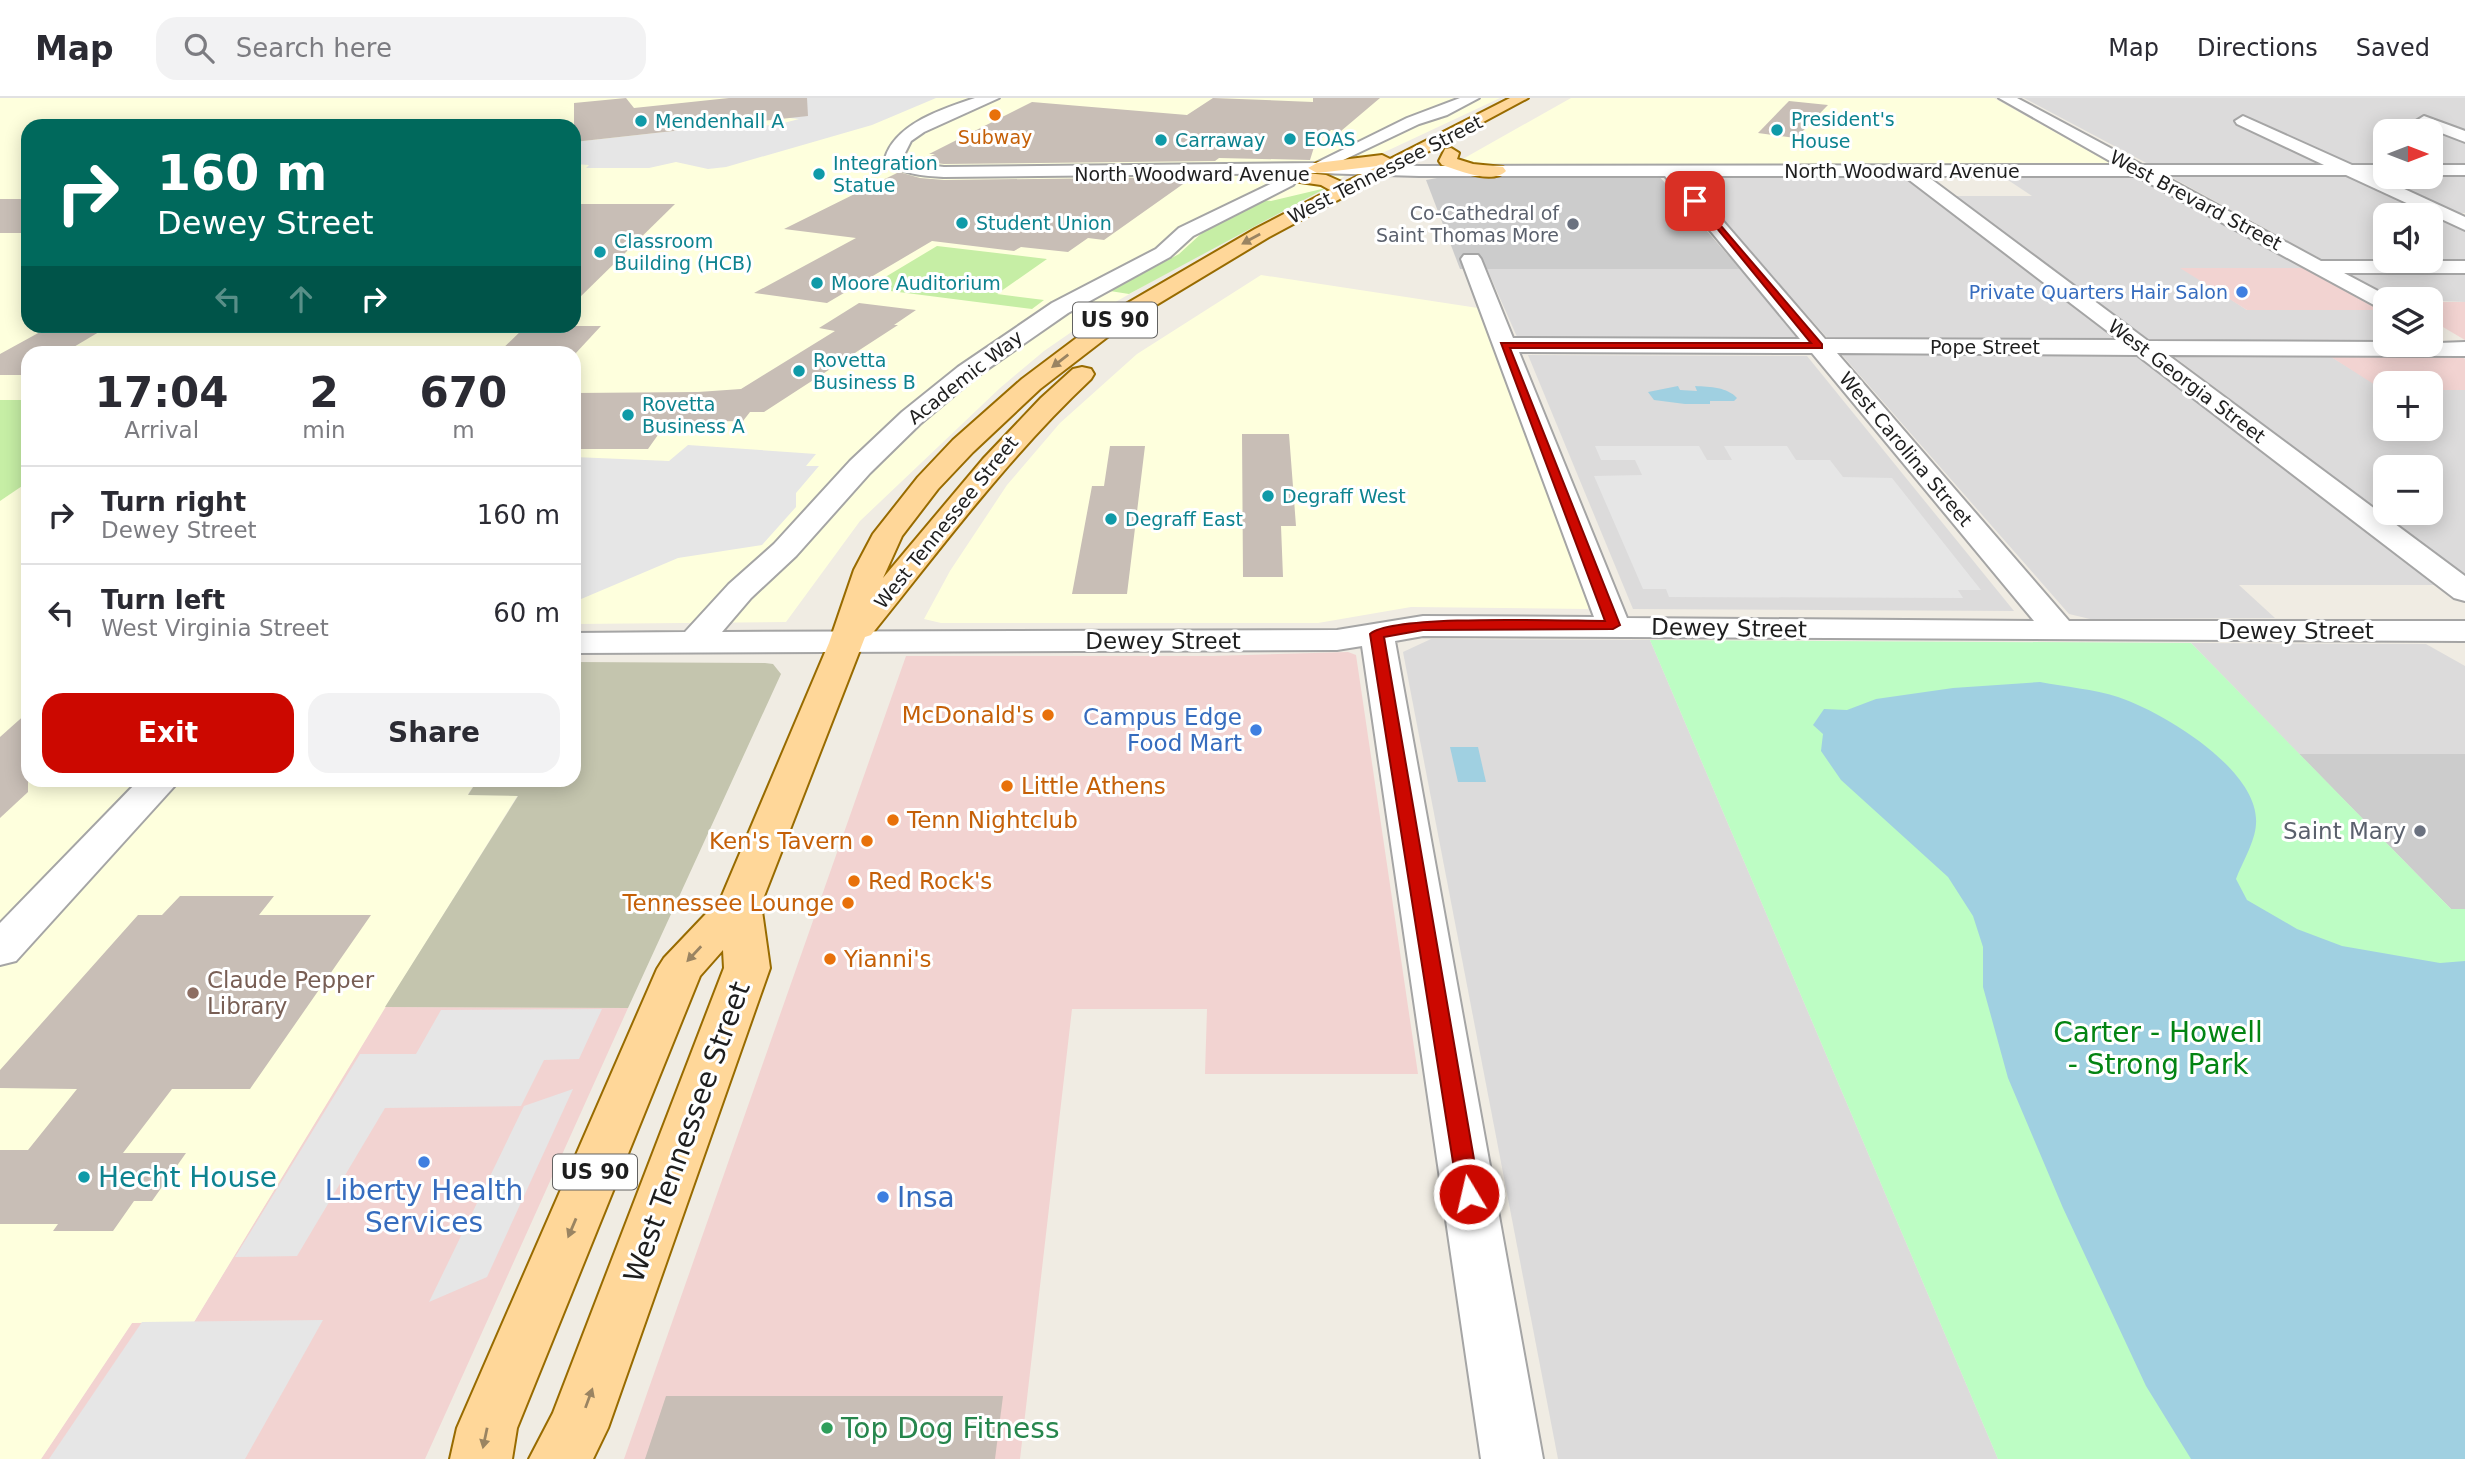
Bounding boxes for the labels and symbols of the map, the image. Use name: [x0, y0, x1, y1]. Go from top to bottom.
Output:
marker: Subway: [987, 107, 1003, 123]
place label: President's House: [1791, 108, 1895, 152]
place label: Mendenhall A: [655, 110, 784, 132]
street label: West Tennessee Street: [1284, 110, 1486, 228]
marker: Mendenhall A: [633, 113, 649, 129]
north arrow: [2373, 119, 2443, 189]
marker: President's House: [1769, 122, 1785, 138]
place label: Subway: [958, 126, 1032, 148]
place label: EOAS: [1304, 128, 1356, 150]
place label: Carraway: [1175, 129, 1265, 151]
marker: EOAS: [1282, 131, 1298, 147]
marker: Carraway: [1153, 132, 1169, 148]
street label: West Brevard Street: [2106, 145, 2286, 255]
place label: Integration Statue: [833, 152, 938, 196]
street label: North Woodward Avenue: [1784, 160, 2020, 182]
street label: North Woodward Avenue: [1074, 163, 1310, 185]
marker: Integration Statue: [811, 166, 827, 182]
pin: [1665, 171, 1725, 231]
place label: Co-Cathedral of Saint Thomas More: [1376, 202, 1560, 246]
place label: Student Union: [976, 212, 1112, 234]
marker: Student Union: [954, 215, 970, 231]
marker: Co-Cathedral of Saint Thomas More: [1565, 216, 1581, 232]
place label: Classroom Building (HCB): [614, 230, 753, 274]
one-way arrow: [1242, 233, 1261, 245]
marker: Classroom Building (HCB): [592, 244, 608, 260]
place label: Moore Auditorium: [831, 272, 1001, 294]
marker: Moore Auditorium: [809, 275, 825, 291]
place label: Private Quarters Hair Salon: [1969, 281, 2228, 303]
marker: Private Quarters Hair Salon: [2234, 284, 2250, 300]
road number: US 90: [1073, 302, 1157, 338]
street label: West Georgia Street: [2104, 315, 2270, 447]
street label: Academic Way: [903, 325, 1027, 429]
street label: Pope Street: [1930, 336, 2040, 358]
place label: Rovetta Business B: [813, 349, 916, 393]
one-way arrow: [1051, 353, 1069, 368]
marker: Rovetta Business B: [791, 363, 807, 379]
street label: West Carolina Street: [1835, 367, 1977, 531]
place label: Rovetta Business A: [642, 393, 745, 437]
marker: Rovetta Business A: [620, 407, 636, 423]
street label: West Tennessee Street: [870, 431, 1022, 613]
place label: Degraff West: [1282, 485, 1406, 507]
marker: Degraff West: [1260, 488, 1276, 504]
place label: Degraff East: [1125, 508, 1243, 530]
marker: Degraff East: [1103, 511, 1119, 527]
street label: Dewey Street: [1651, 614, 1807, 642]
street label: Dewey Street: [2218, 618, 2374, 644]
street label: Dewey Street: [1085, 628, 1241, 654]
place label: McDonald's: [902, 702, 1034, 728]
place label: Campus Edge Food Mart: [1083, 704, 1242, 756]
marker: McDonald's: [1040, 707, 1056, 723]
marker: Campus Edge Food Mart: [1248, 722, 1264, 738]
place label: Little Athens: [1021, 773, 1166, 799]
marker: Little Athens: [999, 778, 1015, 794]
place label: Tenn Nightclub: [906, 807, 1078, 833]
marker: Tenn Nightclub: [885, 812, 901, 828]
place label: Saint Mary: [2283, 818, 2406, 844]
marker: Saint Mary: [2412, 823, 2428, 839]
place label: Ken's Tavern: [709, 828, 853, 854]
marker: Ken's Tavern: [859, 833, 875, 849]
place label: Red Rock's: [868, 868, 992, 894]
marker: Red Rock's: [846, 873, 862, 889]
place label: Tennessee Lounge: [621, 890, 834, 916]
marker: Tennessee Lounge: [840, 895, 856, 911]
one-way arrow: [686, 945, 702, 962]
place label: Yianni's: [843, 946, 932, 972]
marker: Yianni's: [822, 951, 838, 967]
place label: Claude Pepper Library: [207, 967, 375, 1019]
street label: West Tennessee Street: [617, 977, 757, 1287]
marker: Claude Pepper Library: [185, 985, 201, 1001]
park label: Carter - Howell - Strong Park: [2053, 1016, 2263, 1081]
marker: Liberty Health Services: [416, 1154, 432, 1170]
road number: US 90: [553, 1154, 637, 1190]
position arrow: [1432, 1157, 1506, 1231]
place label: Hecht House: [98, 1161, 277, 1194]
marker: Hecht House: [76, 1169, 92, 1185]
place label: Liberty Health Services: [325, 1174, 523, 1239]
place label: Insa: [897, 1181, 955, 1214]
marker: Insa: [875, 1189, 891, 1205]
one-way arrow: [566, 1218, 577, 1239]
one-way arrow: [584, 1387, 595, 1408]
place label: Top Dog Fitness: [840, 1412, 1060, 1445]
marker: Top Dog Fitness: [819, 1420, 835, 1436]
one-way arrow: [480, 1428, 491, 1450]

